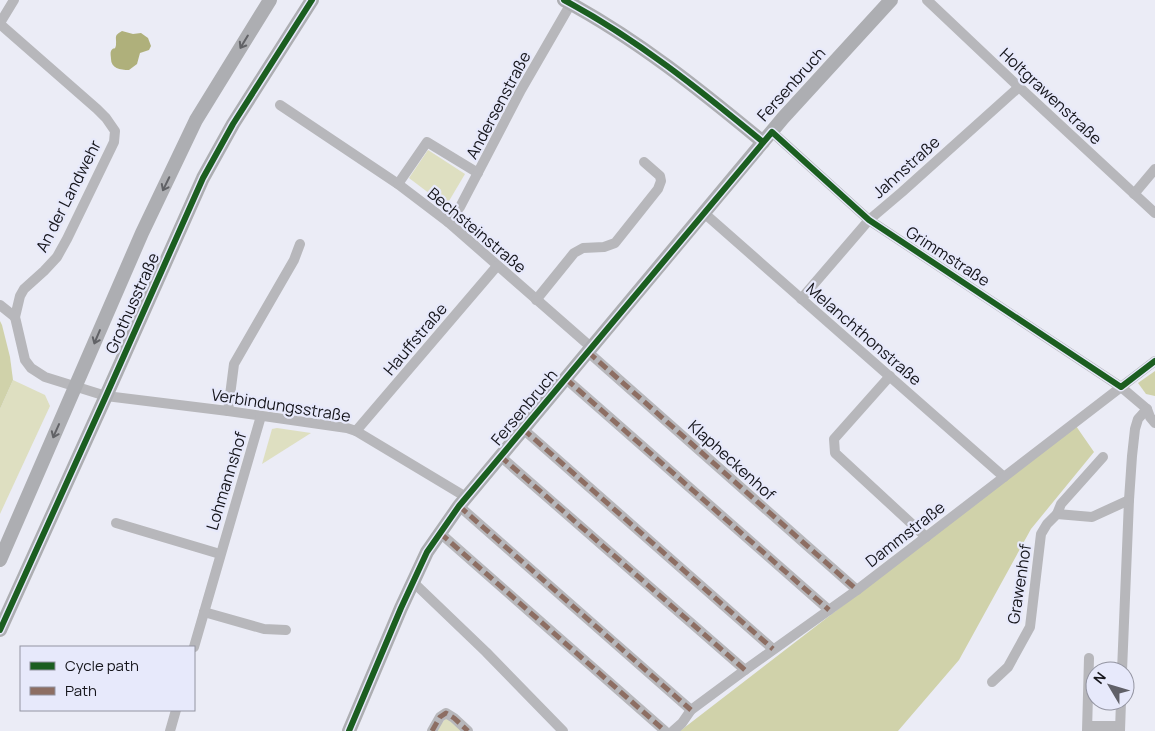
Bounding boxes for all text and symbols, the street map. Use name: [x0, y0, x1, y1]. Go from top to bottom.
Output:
one-way arrow: [239, 34, 249, 48]
street label: Fersenbruch: [752, 42, 830, 126]
street label: Holtgrawenstraße: [995, 43, 1107, 149]
street label: Andersenstraße: [460, 47, 536, 163]
street label: Jahnstraße: [868, 131, 944, 203]
street label: An der Landwehr: [30, 136, 106, 256]
one-way arrow: [161, 176, 170, 191]
street label: Bechsteinstraße: [423, 182, 531, 278]
street label: Grimmstraße: [902, 221, 994, 291]
street label: Grothusstraße: [100, 249, 164, 357]
street label: Melanchthonstraße: [802, 278, 926, 390]
street label: Hauffstraße: [378, 298, 452, 380]
one-way arrow: [91, 329, 101, 344]
street label: Fersenbruch: [486, 364, 562, 450]
street label: Verbindungsstraße: [210, 383, 352, 427]
street label: Klapheckenhof: [684, 415, 781, 505]
one-way arrow: [50, 423, 60, 438]
street label: Lohmannshof: [201, 429, 251, 533]
street label: Dammstraße: [861, 496, 949, 572]
street label: Grawenhof: [1002, 542, 1036, 625]
legend: [20, 646, 195, 711]
text: Cycle path: [65, 655, 139, 676]
north arrow: [1085, 661, 1135, 711]
text: N: [1089, 668, 1110, 688]
text: Path: [65, 680, 97, 701]

